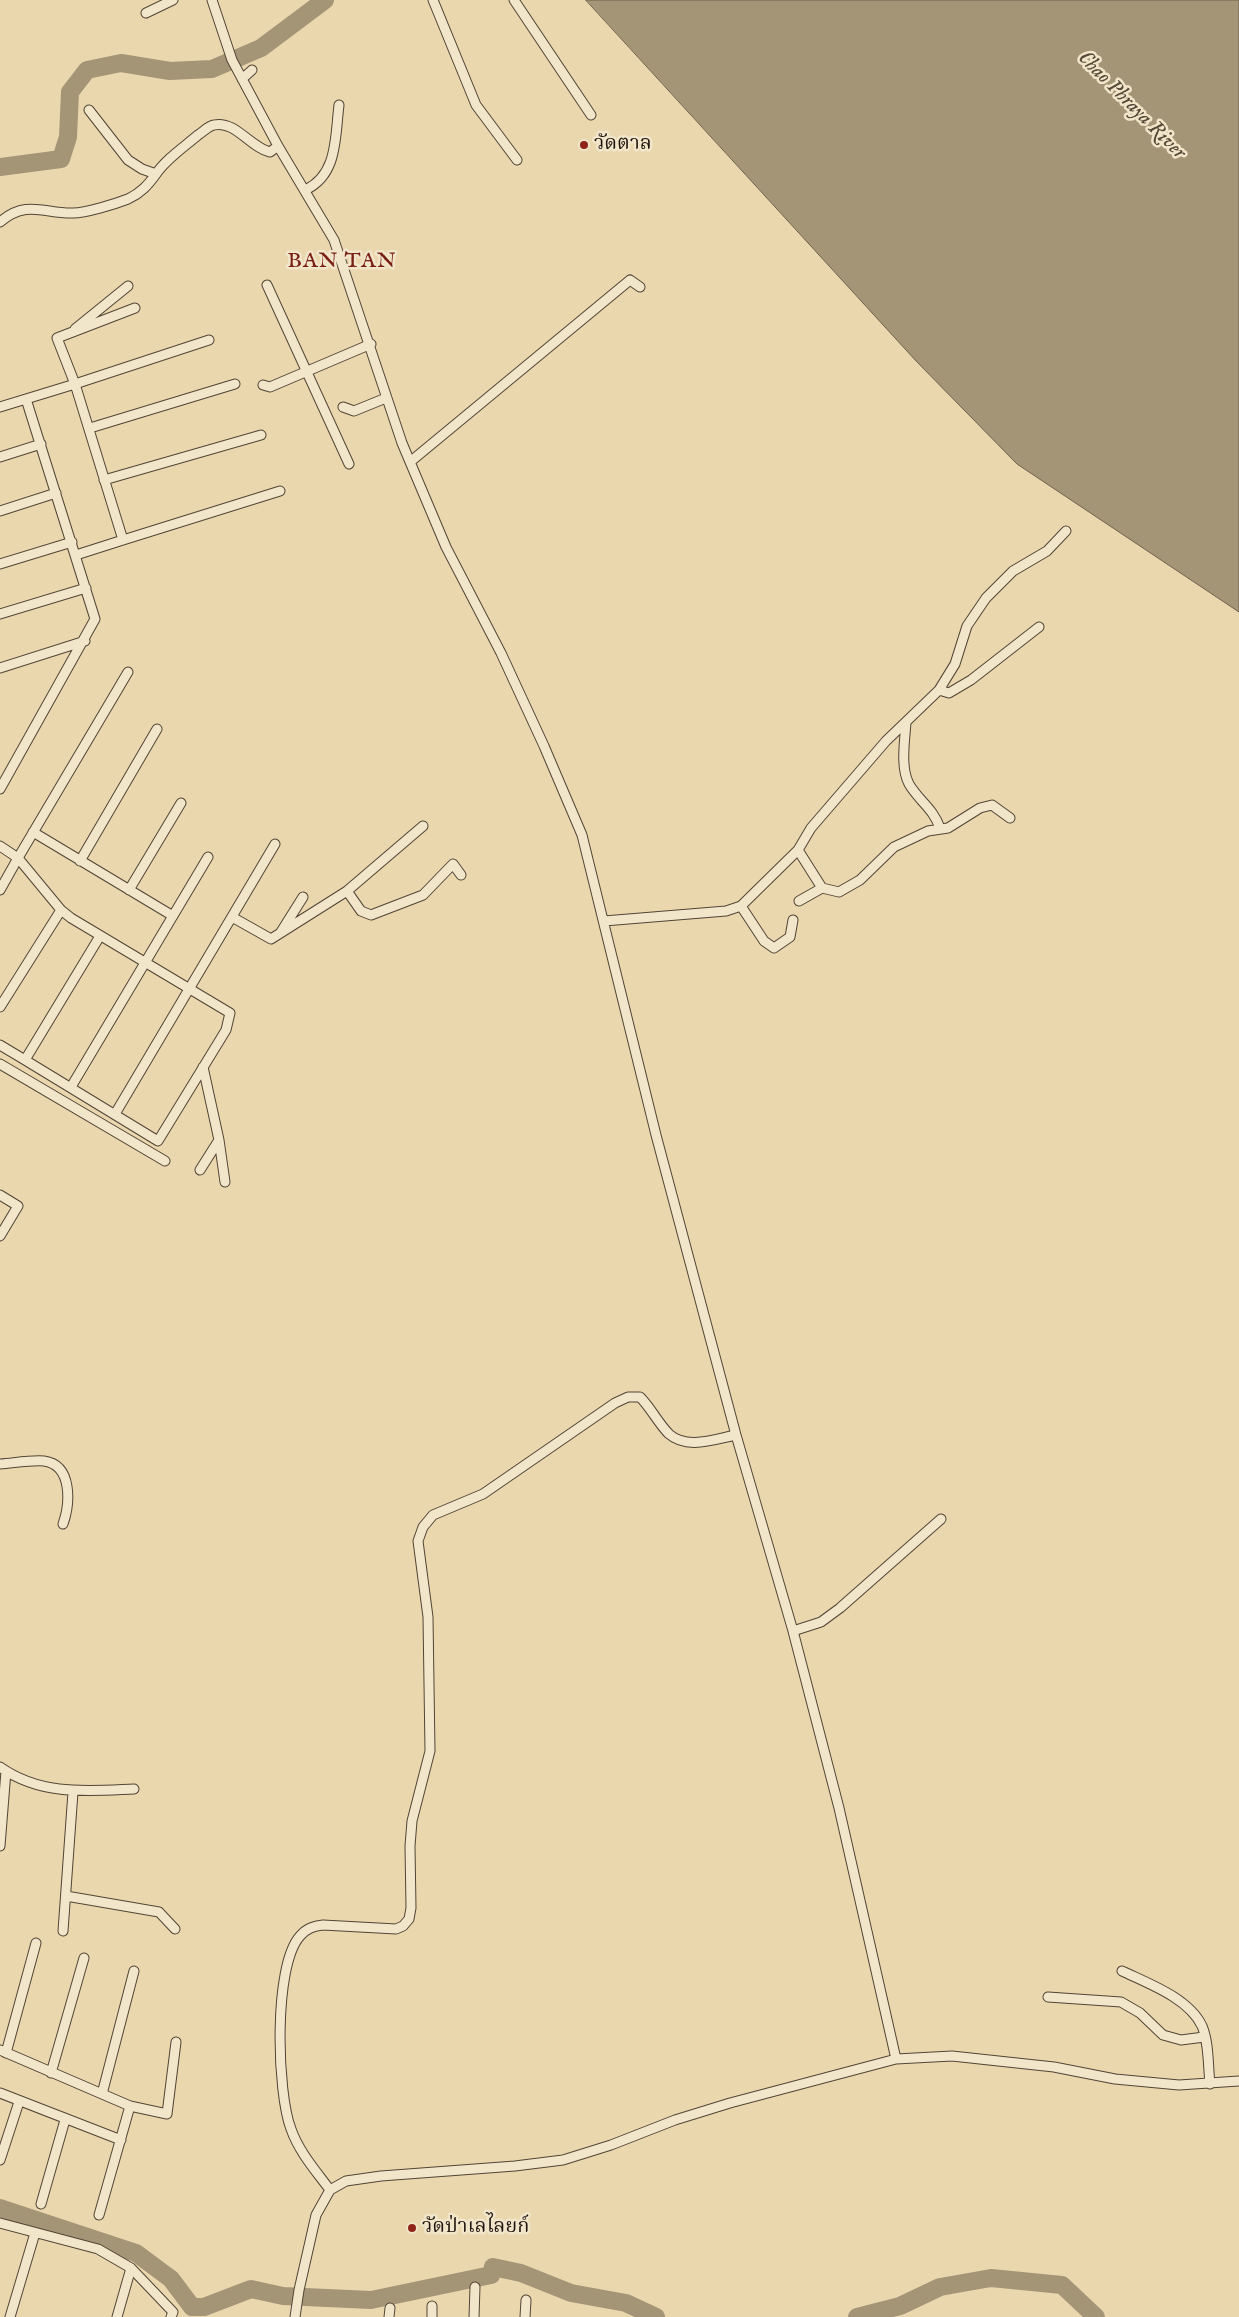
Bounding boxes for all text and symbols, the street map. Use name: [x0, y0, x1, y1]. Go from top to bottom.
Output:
water label: Chao Phraya River: [1072, 47, 1190, 165]
place label: วัดตาล: [594, 133, 652, 157]
marker: วัดตาล: [578, 139, 590, 151]
district label: BAN TAN: [286, 249, 398, 275]
place label: วัดป่าเลไลยก์: [422, 2216, 529, 2240]
marker: วัดป่าเลไลยก์: [406, 2222, 418, 2234]

